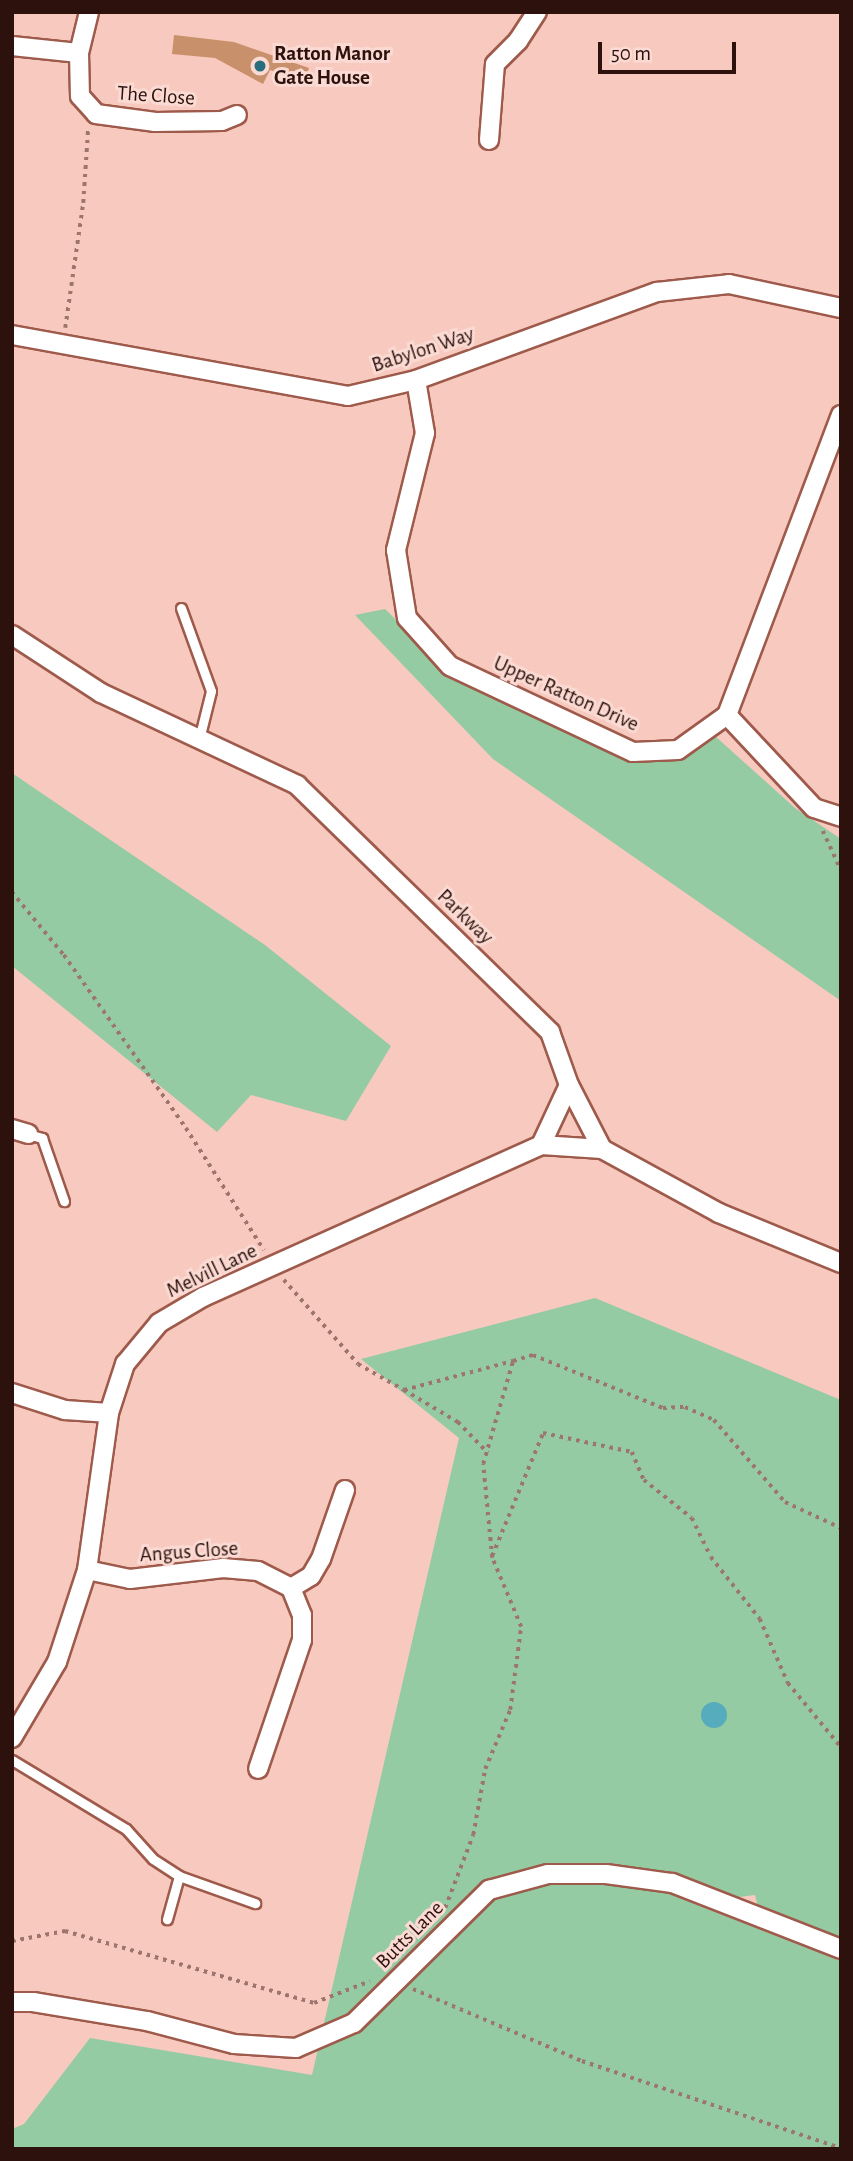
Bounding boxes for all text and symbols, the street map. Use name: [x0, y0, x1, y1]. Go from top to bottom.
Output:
scale bar: [601, 28, 739, 72]
place label: Ratton Manor Gate House: [274, 41, 390, 91]
text: 50 m: [611, 43, 651, 64]
marker: Ratton Manor Gate House: [252, 58, 268, 74]
street label: The Close: [116, 81, 196, 111]
street label: Babylon Way: [369, 322, 477, 378]
street label: Upper Ratton Drive: [490, 651, 642, 737]
street label: Parkway: [432, 884, 498, 950]
street label: Melvill Lane: [163, 1238, 261, 1304]
street label: Angus Close: [139, 1536, 239, 1568]
street label: Butts Lane: [371, 1896, 449, 1974]

